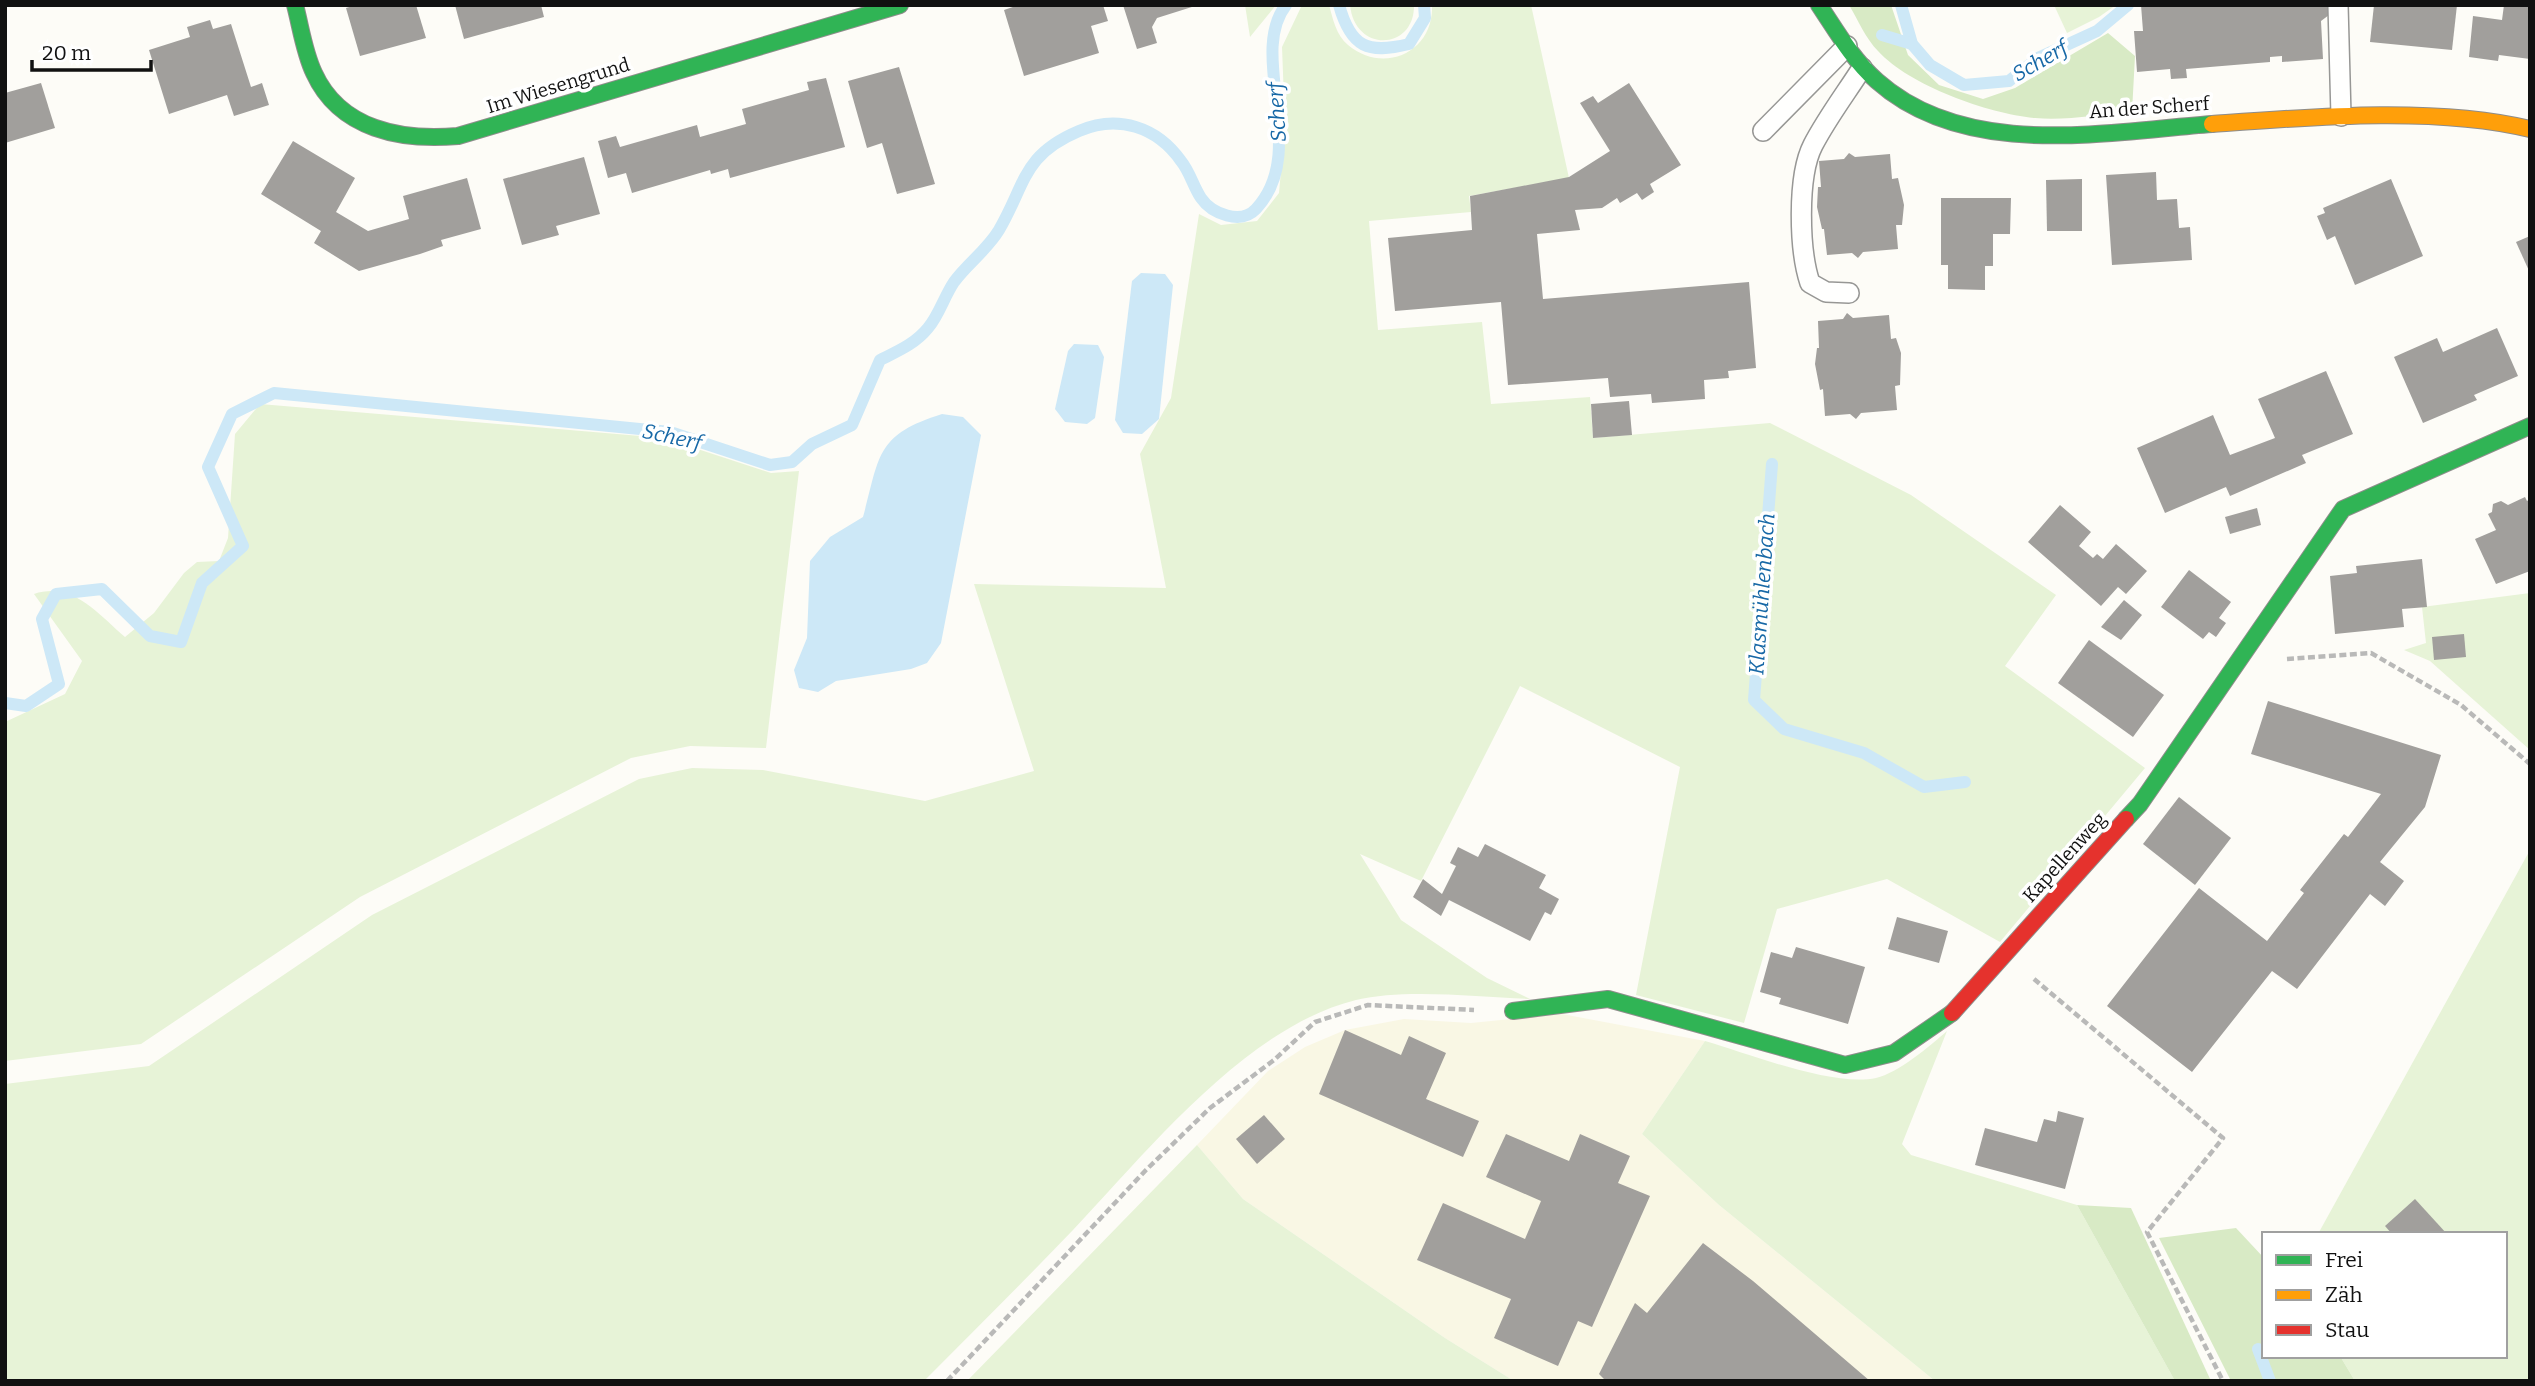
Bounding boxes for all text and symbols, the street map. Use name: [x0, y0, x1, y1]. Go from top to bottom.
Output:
scale bar: [32, 28, 150, 72]
water label: Scherf: [2008, 33, 2075, 87]
text: 20 m: [42, 40, 91, 66]
street label: Im Wiesengrund: [484, 53, 633, 118]
water label: Scherf: [1262, 78, 1292, 143]
street label: An der Scherf: [2088, 92, 2211, 123]
water label: Scherf: [640, 418, 707, 457]
water label: Klasmühlenbach: [1743, 512, 1781, 676]
street label: Kapellenweg: [2018, 807, 2111, 907]
legend: [2262, 1232, 2507, 1358]
text: Frei: [2325, 1247, 2363, 1273]
text: Zäh: [2325, 1282, 2363, 1308]
text: Stau: [2325, 1317, 2369, 1343]

